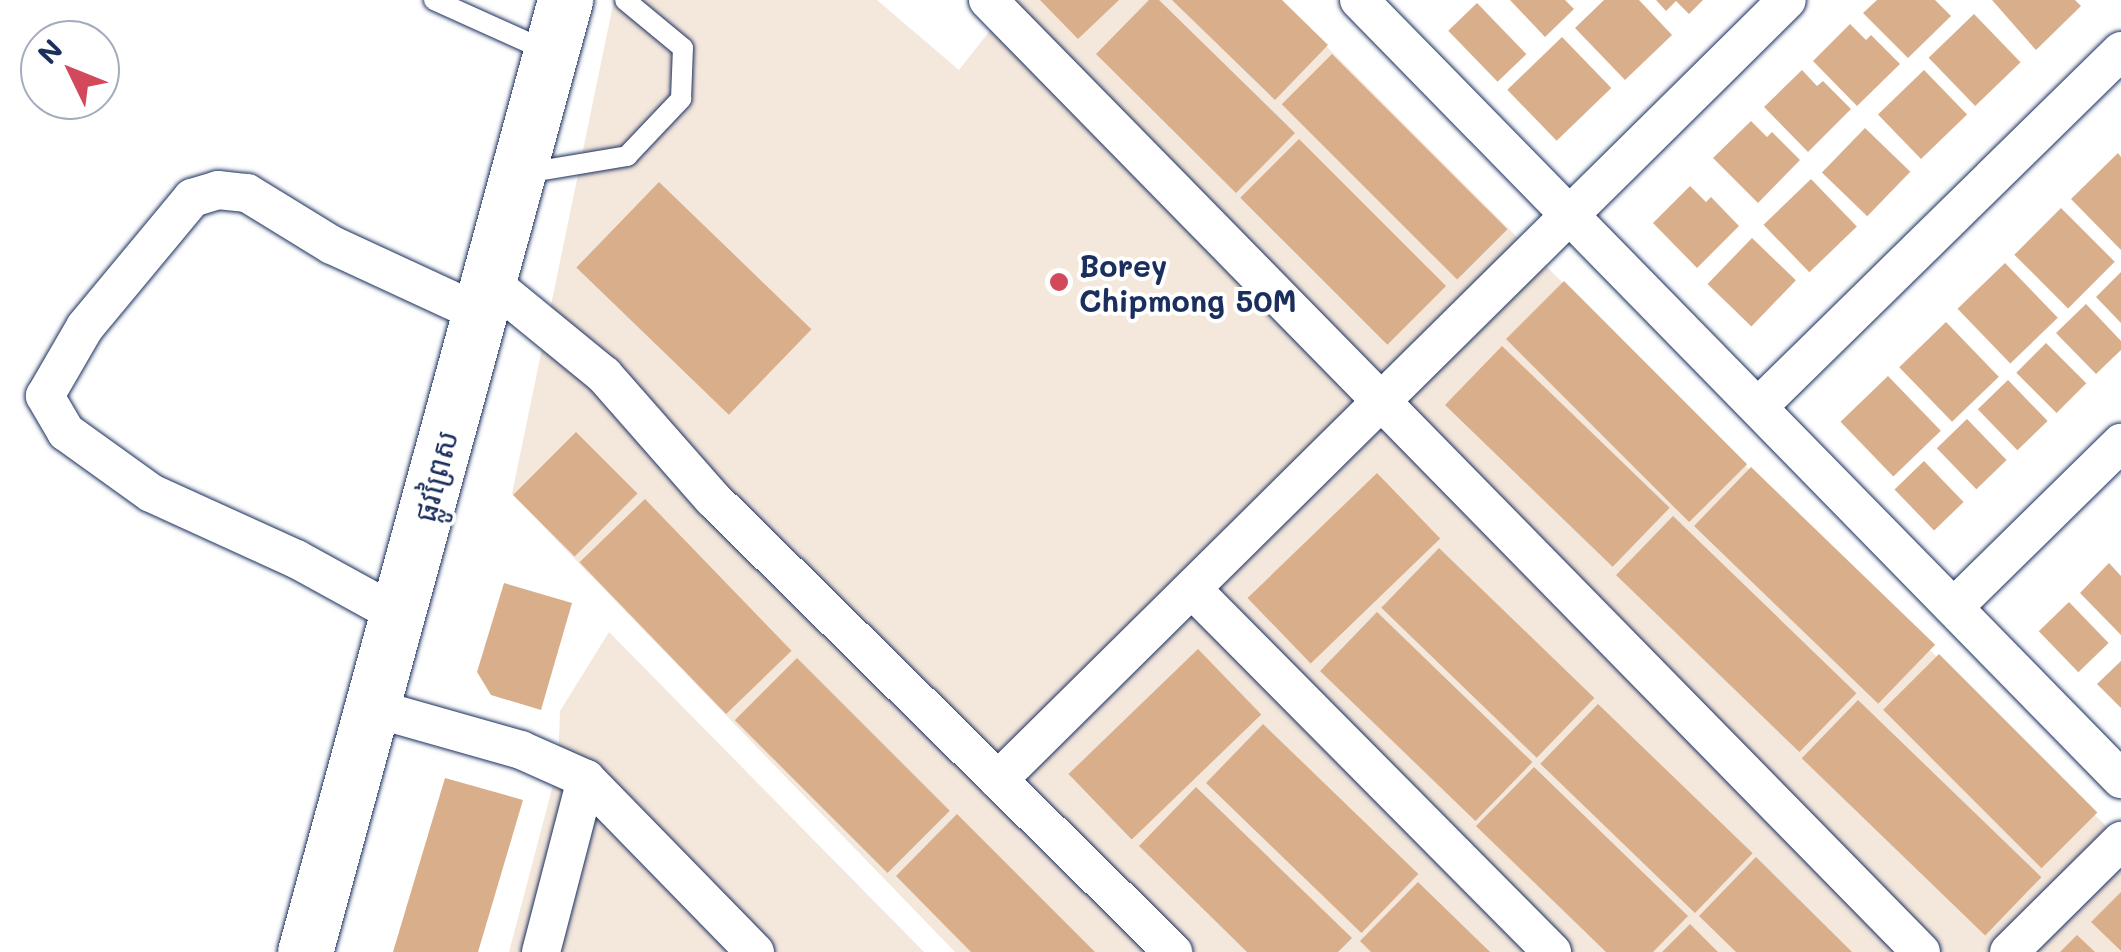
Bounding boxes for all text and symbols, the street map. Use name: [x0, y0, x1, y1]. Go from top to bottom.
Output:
north arrow: [20, 20, 120, 120]
text: N: [29, 31, 70, 71]
place label: Borey Chipmong 50M: [1079, 247, 1297, 318]
marker: Borey Chipmong 50M: [1048, 271, 1070, 293]
street label: ផ្លូវព្រៃស: [406, 426, 464, 526]

